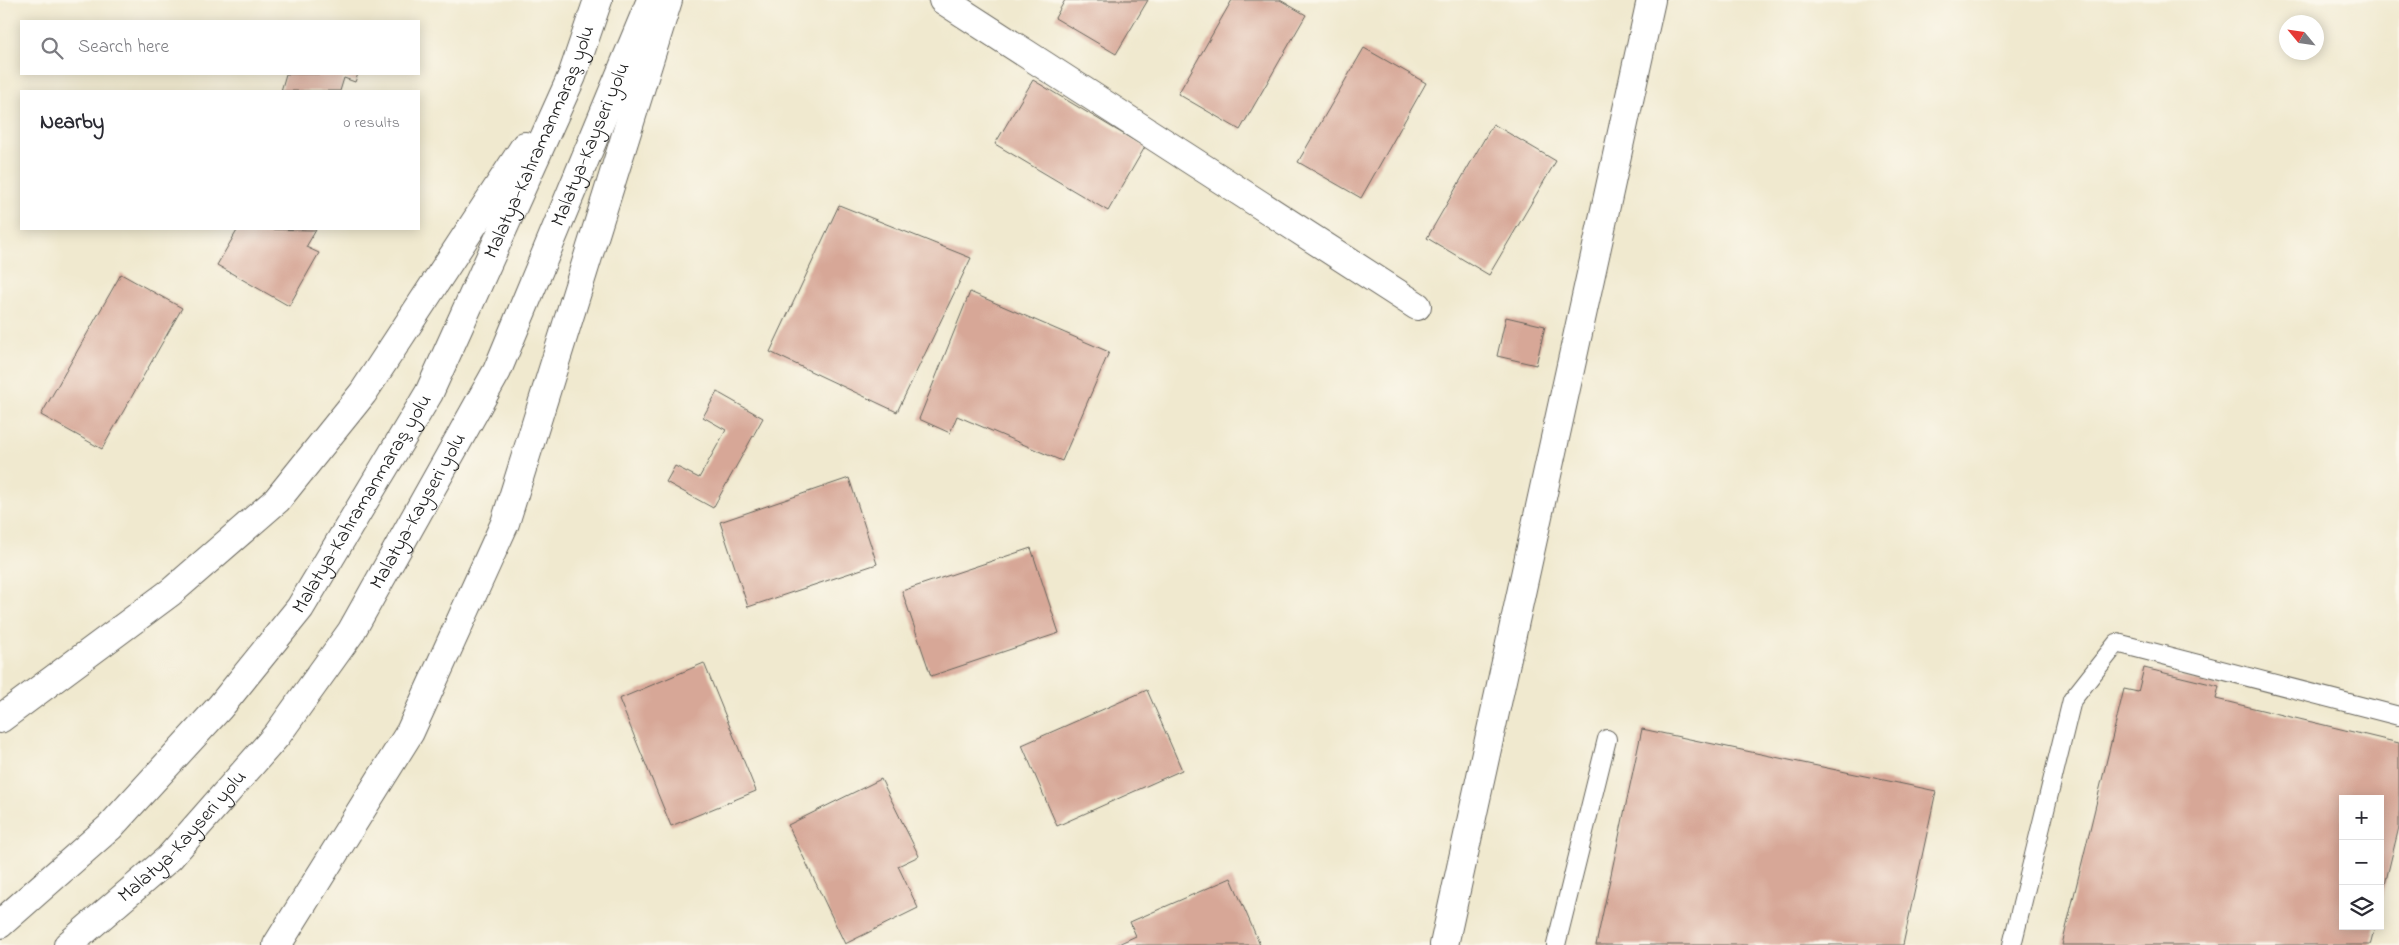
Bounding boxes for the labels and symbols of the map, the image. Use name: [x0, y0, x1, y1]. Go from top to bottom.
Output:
north arrow: [2279, 15, 2324, 60]
street label: Malatya-Kahramanmaraş yolu: [477, 22, 603, 263]
street label: Malatya-Kayseri yolu: [544, 58, 638, 231]
street label: Malatya-Kahramanmaraş yolu: [285, 389, 440, 619]
street label: Malatya-Kayseri yolu: [363, 428, 474, 595]
street label: Malatya-Kayseri yolu: [112, 764, 254, 910]

